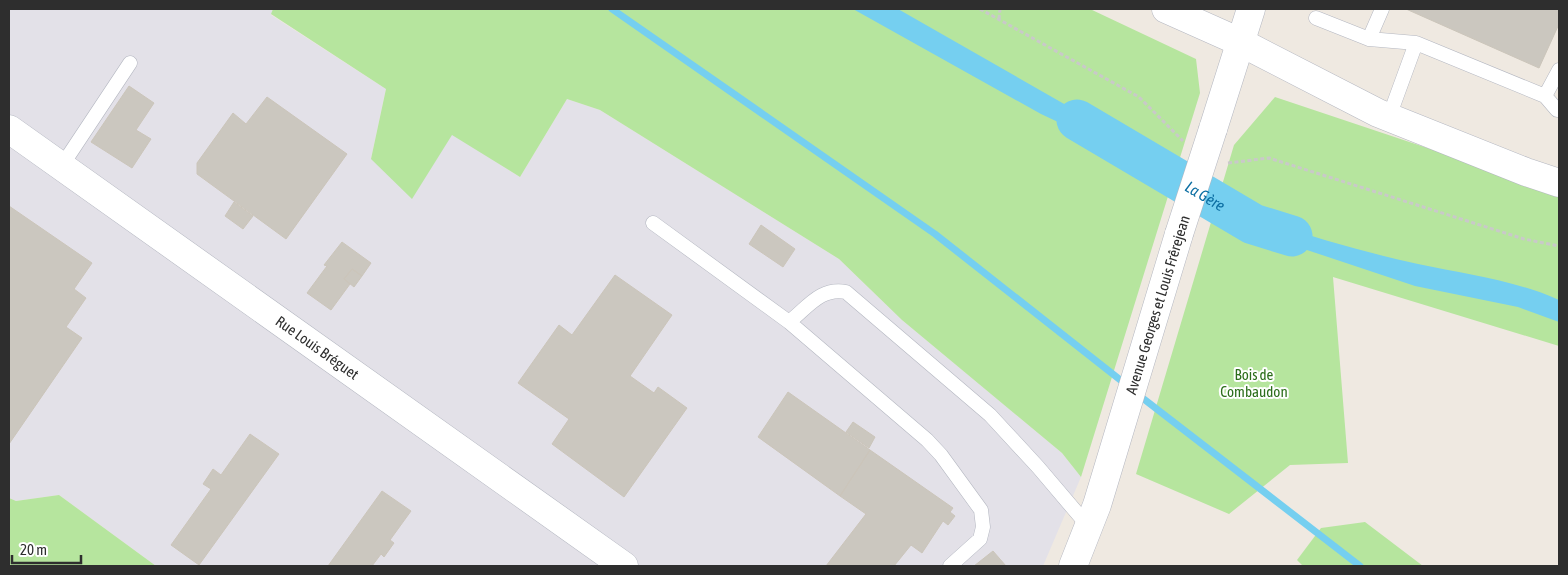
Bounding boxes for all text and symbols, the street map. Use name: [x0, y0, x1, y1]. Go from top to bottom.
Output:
water label: La Gère: [1182, 177, 1228, 215]
street label: Avenue Georges et Louis Frêrejean: [1122, 213, 1193, 396]
street label: Rue Louis Bréguet: [273, 312, 362, 383]
park label: Bois de Combaudon: [1220, 366, 1288, 400]
scale bar: [12, 532, 81, 564]
text: 20 m: [20, 541, 47, 558]

